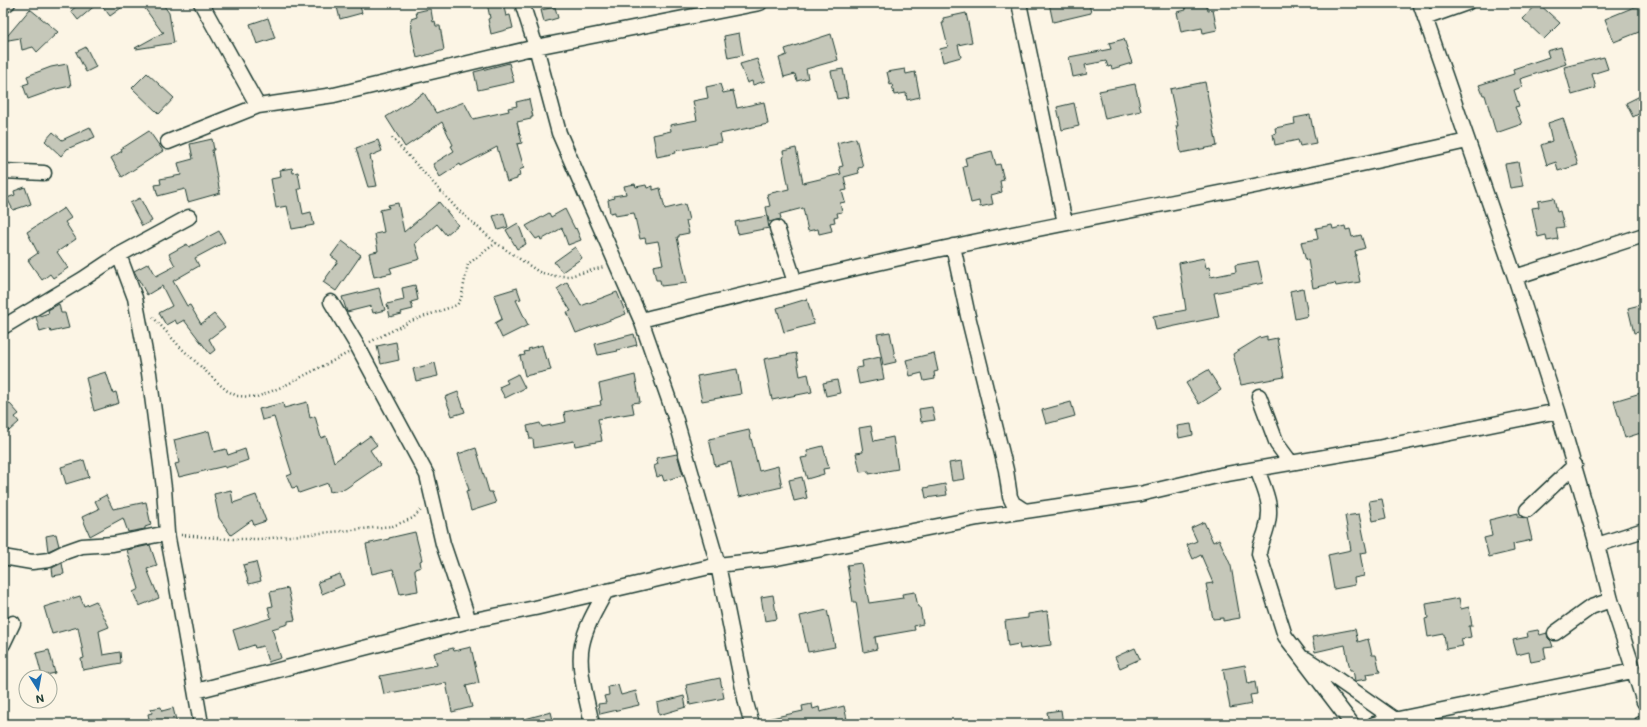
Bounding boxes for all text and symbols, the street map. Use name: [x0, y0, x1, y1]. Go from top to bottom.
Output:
north arrow: [18, 669, 58, 709]
text: N: [34, 691, 46, 707]

